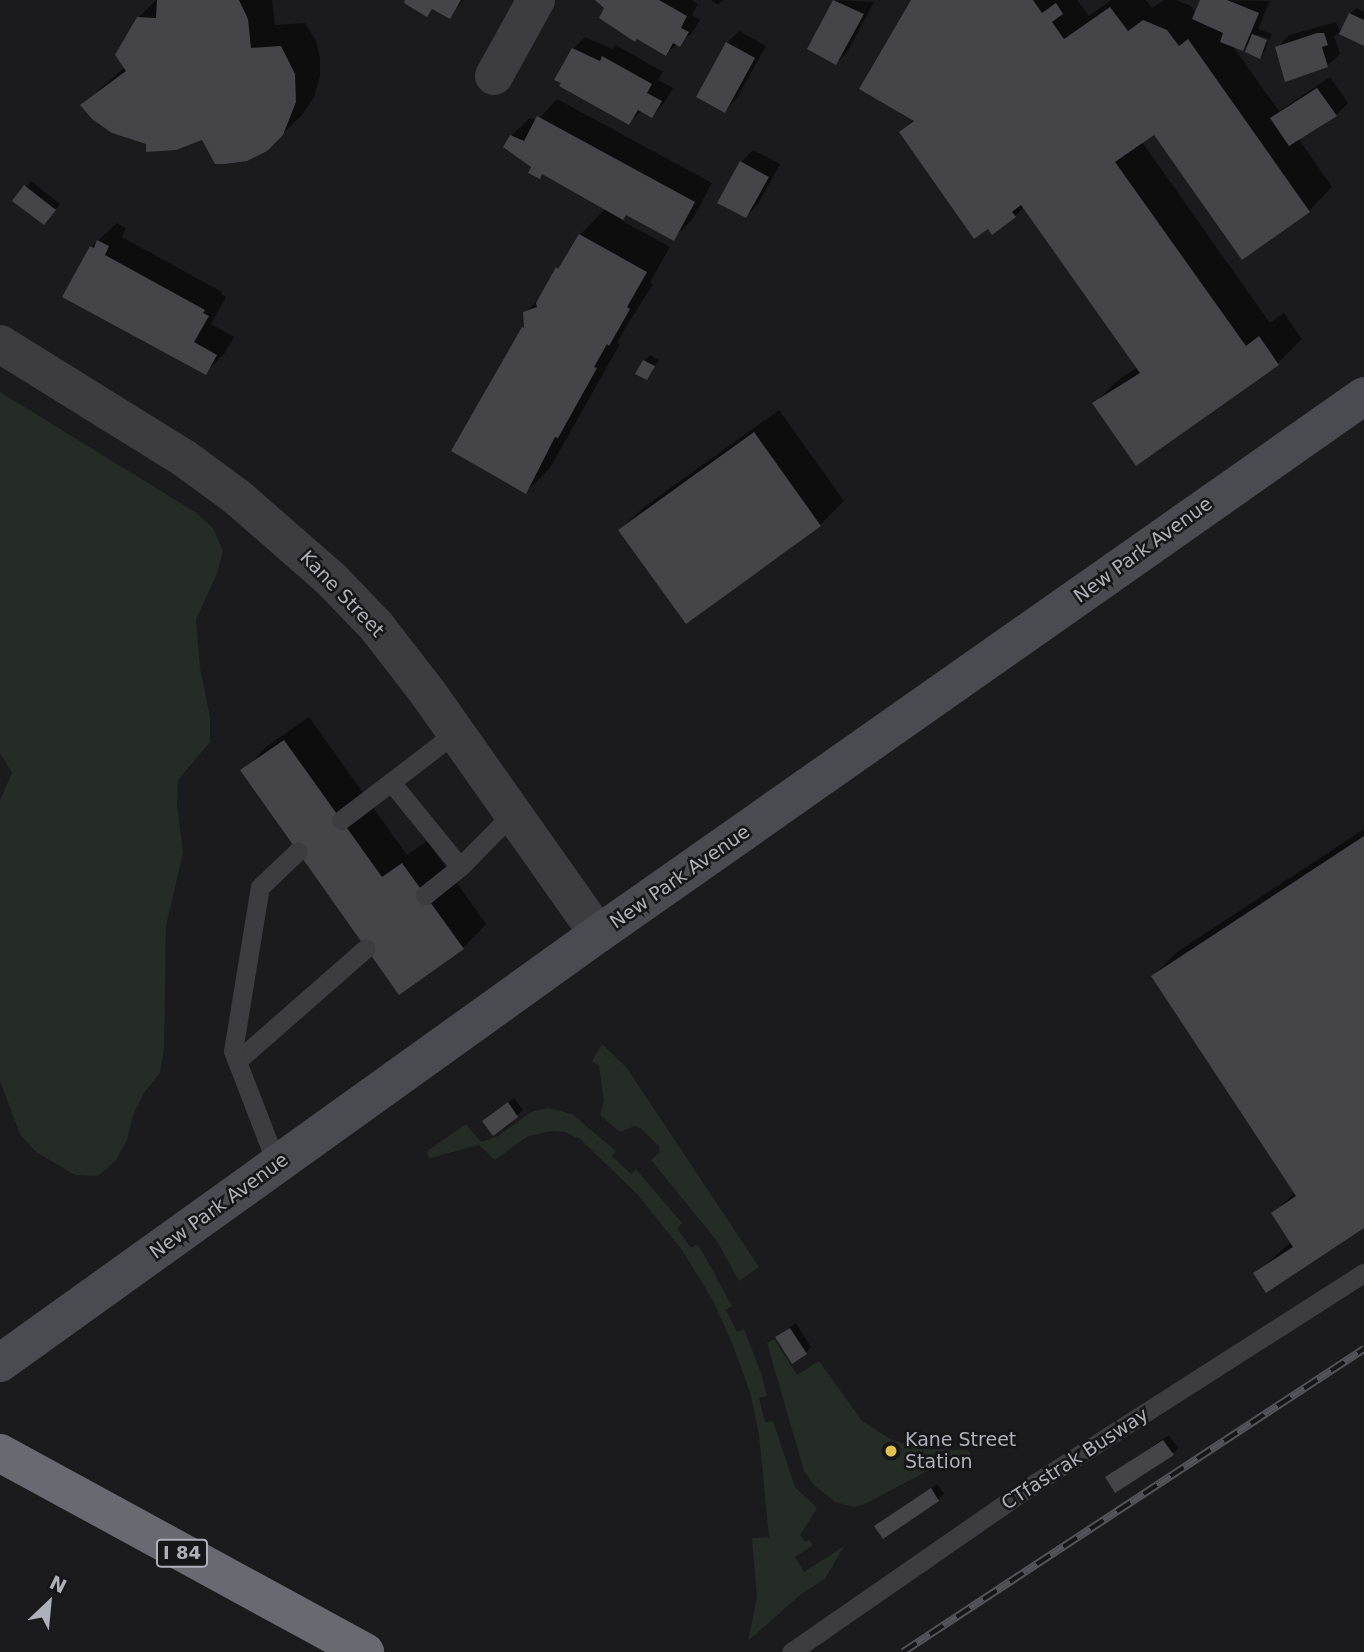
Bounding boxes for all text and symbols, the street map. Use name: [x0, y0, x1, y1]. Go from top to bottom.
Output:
street label: New Park Avenue: [1069, 492, 1217, 608]
street label: Kane Street: [295, 546, 389, 642]
street label: New Park Avenue: [606, 820, 754, 934]
street label: New Park Avenue: [145, 1148, 293, 1264]
street label: CTfastrak Busway: [997, 1403, 1153, 1515]
place label: Kane Street Station: [905, 1429, 1016, 1473]
marker: Kane Street Station: [883, 1443, 899, 1459]
road number: I 84: [156, 1538, 208, 1568]
north arrow: [14, 1568, 84, 1638]
text: N: [46, 1571, 70, 1597]

